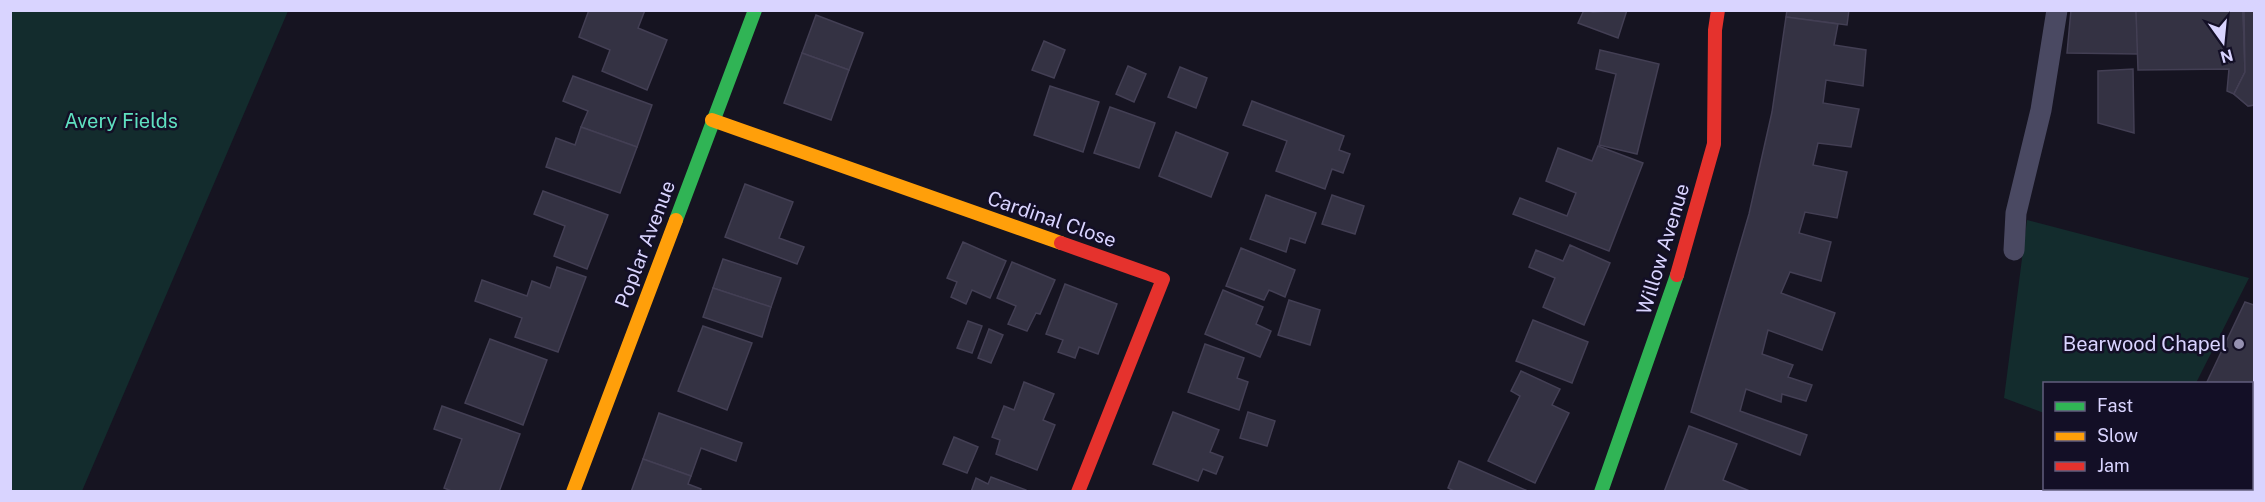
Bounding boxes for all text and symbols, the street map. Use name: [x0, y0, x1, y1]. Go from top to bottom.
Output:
north arrow: [2193, 12, 2253, 72]
text: N: [2218, 45, 2235, 67]
park label: Avery Fields: [64, 109, 178, 133]
street label: Poplar Avenue: [610, 177, 680, 311]
street label: Willow Avenue: [1632, 181, 1694, 317]
street label: Cardinal Close: [984, 186, 1120, 252]
place label: Bearwood Chapel: [2063, 332, 2227, 356]
marker: Bearwood Chapel: [2232, 337, 2246, 351]
legend: [2043, 382, 2253, 490]
text: Fast: [2097, 395, 2133, 416]
text: Slow: [2097, 425, 2138, 446]
text: Jam: [2097, 455, 2130, 476]

